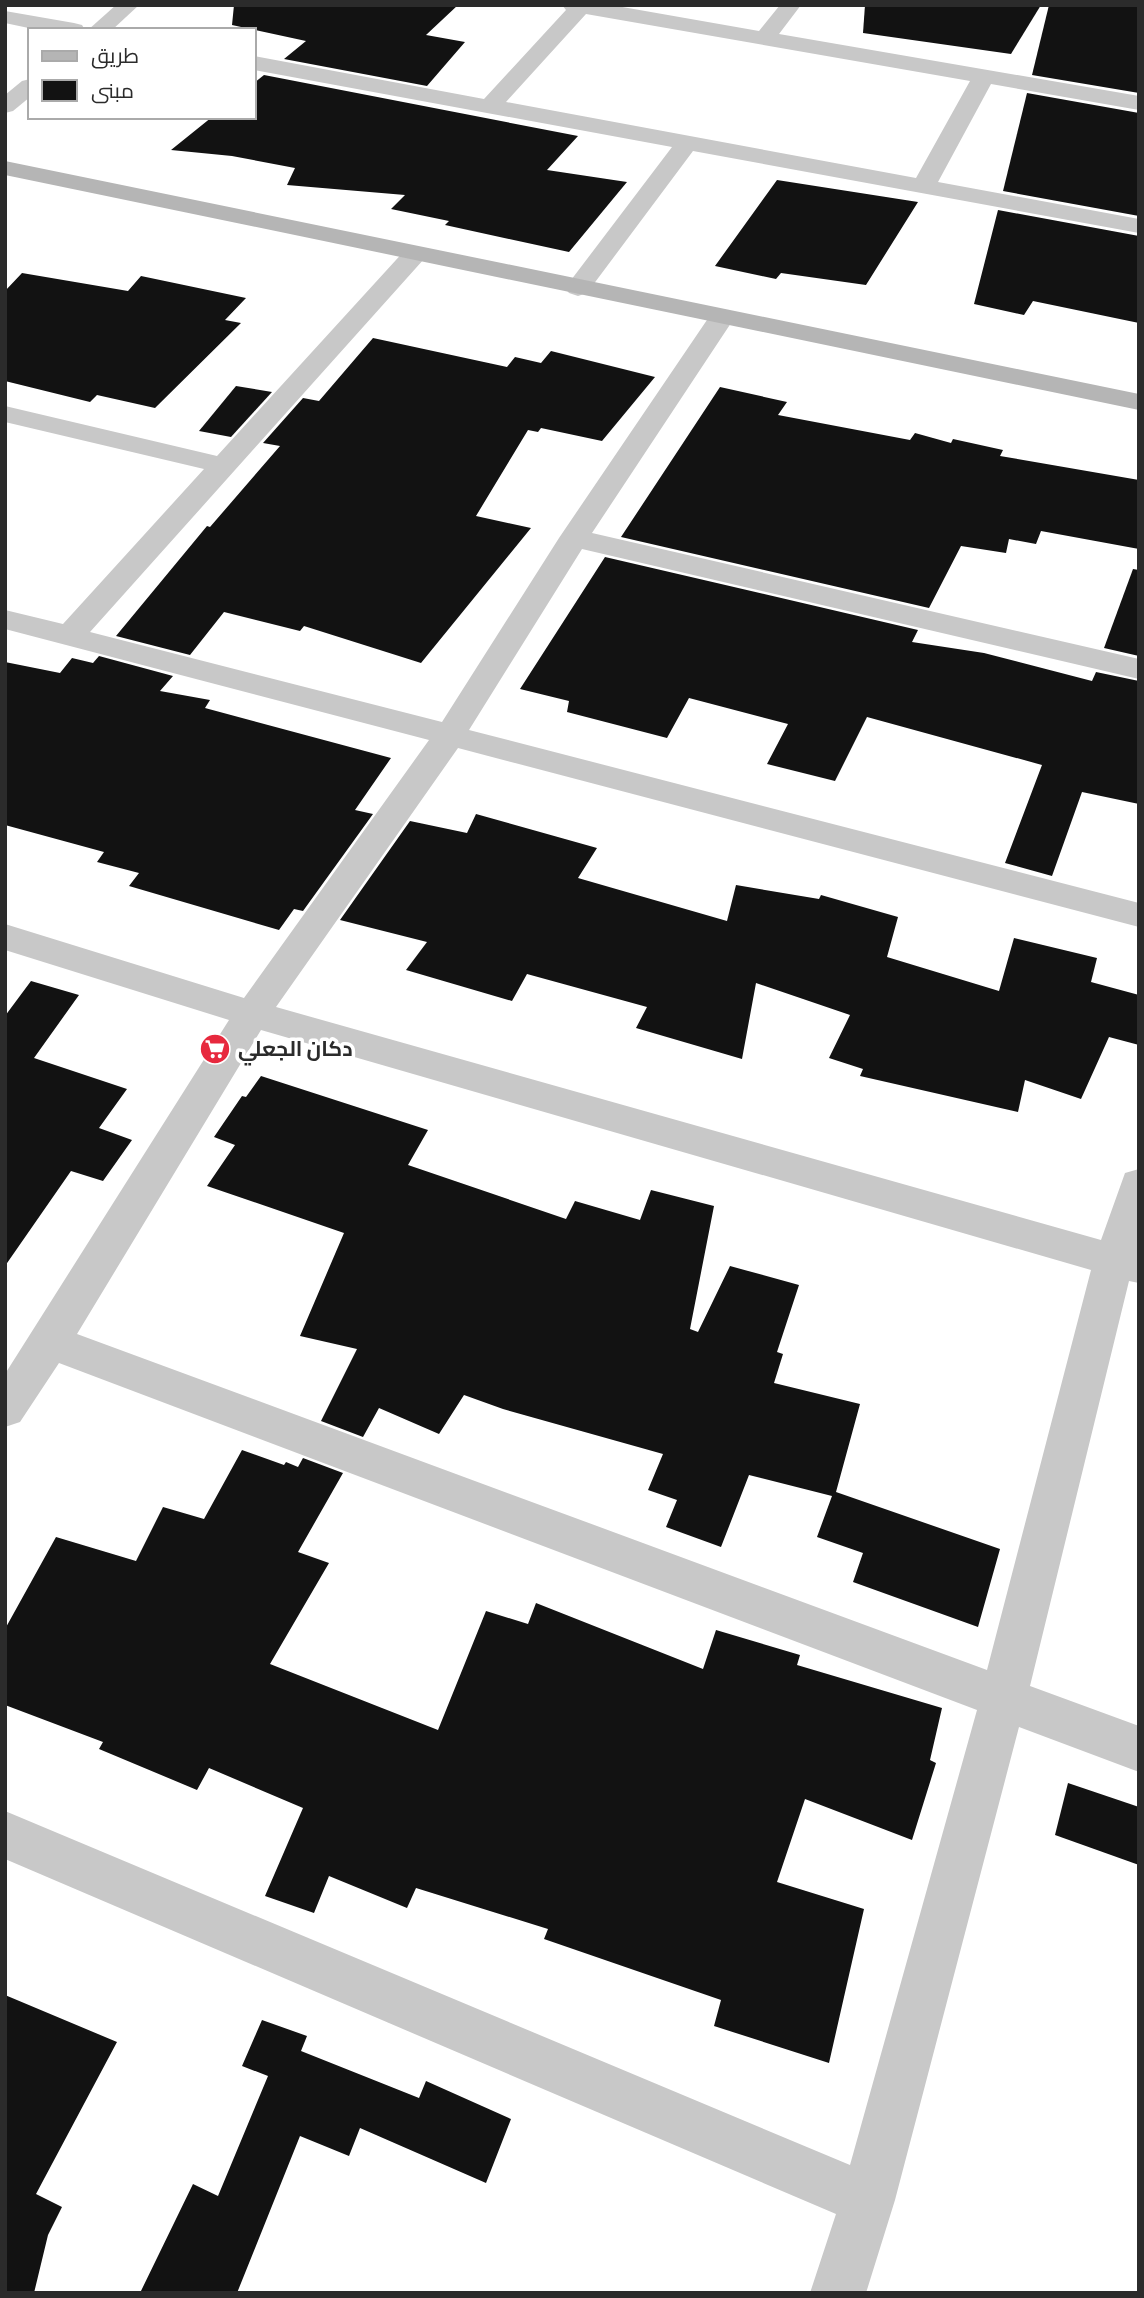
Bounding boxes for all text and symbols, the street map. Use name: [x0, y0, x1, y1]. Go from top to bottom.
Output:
legend: [28, 28, 256, 119]
text: طريق: [91, 41, 139, 69]
text: مبنى: [91, 76, 134, 104]
supermarket icon: دكان الجعلي: [198, 1032, 232, 1066]
place label: دكان الجعلي: [238, 1034, 353, 1066]

